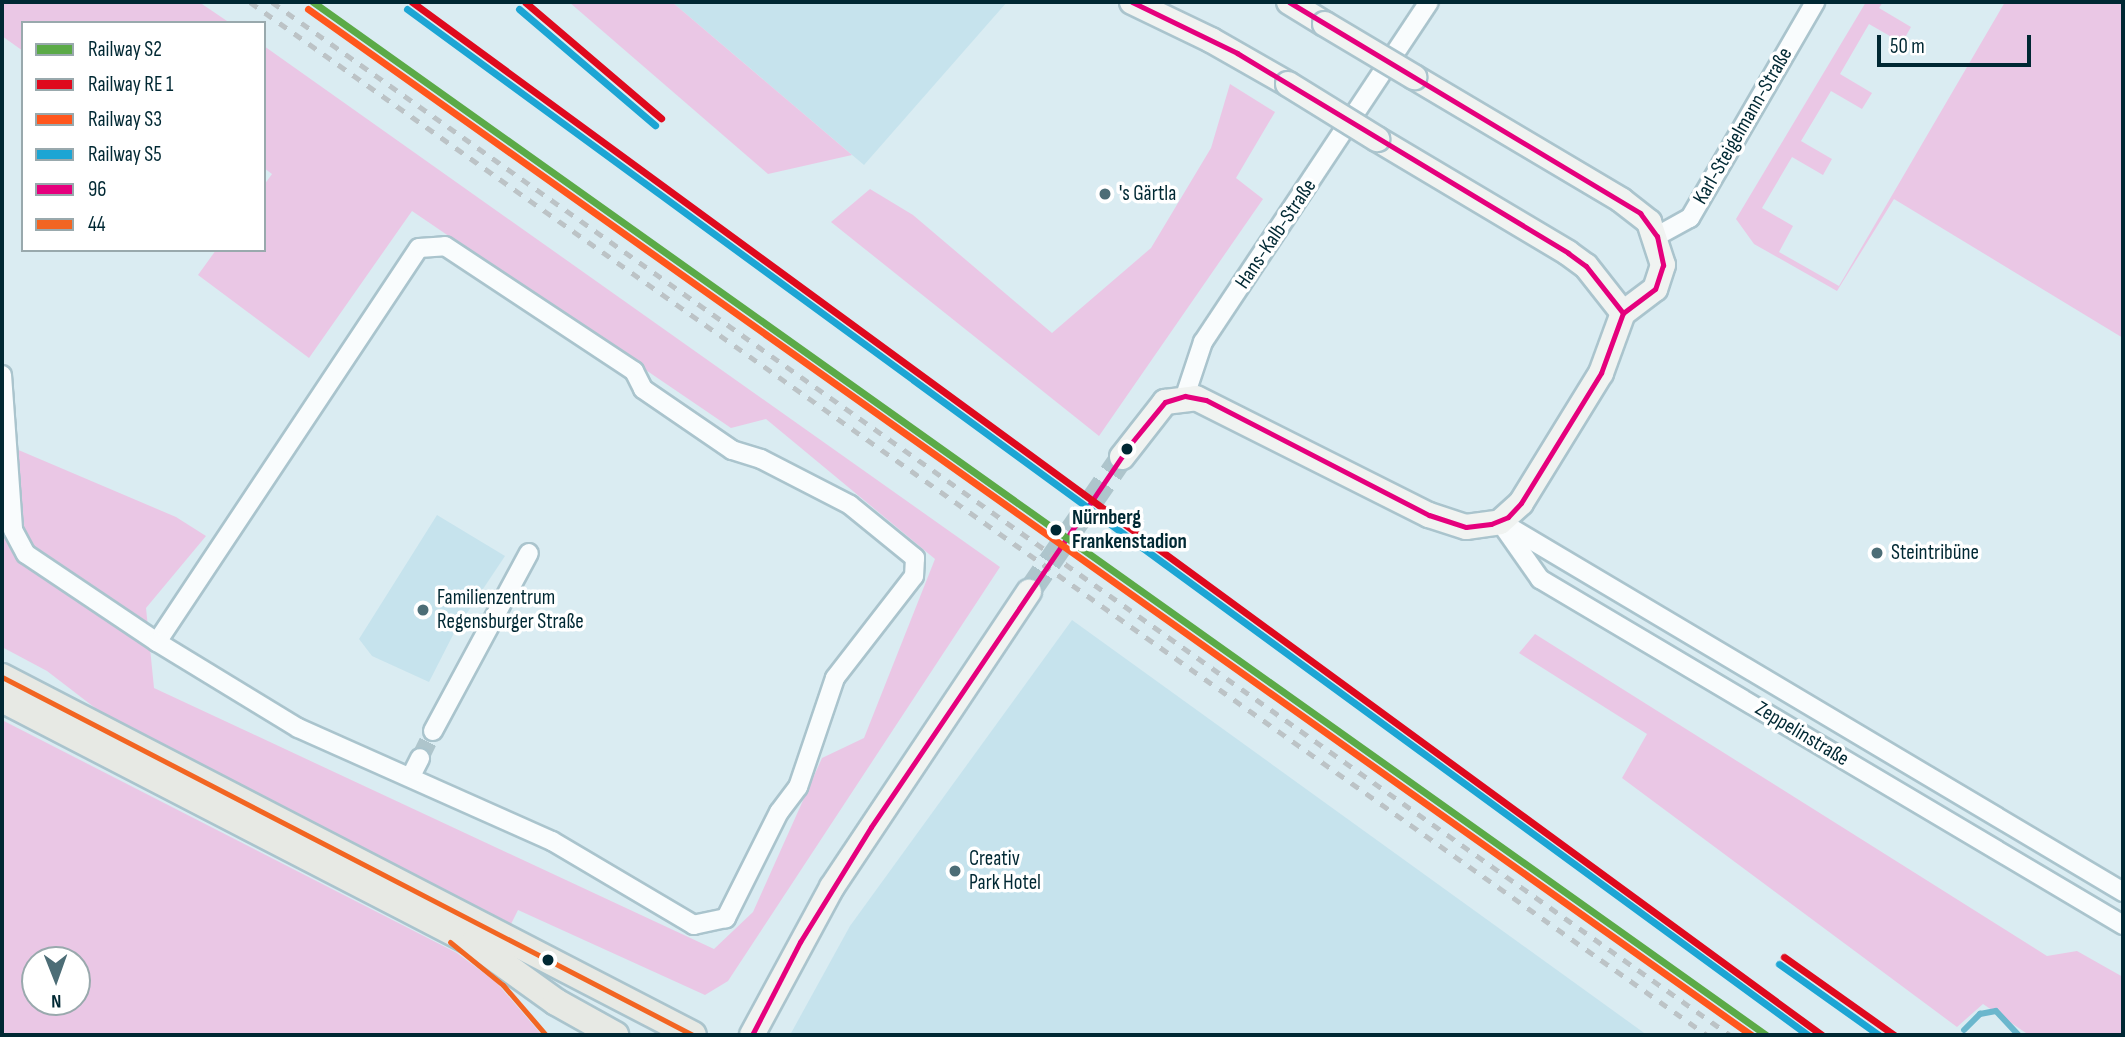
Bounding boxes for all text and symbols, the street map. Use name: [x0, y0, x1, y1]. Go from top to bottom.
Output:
legend: [21, 21, 266, 252]
scale bar: [1880, 21, 2034, 65]
text: 50 m: [1890, 34, 1925, 59]
text: Railway S2: [88, 37, 162, 62]
street label: Karl-Steigelmann-Straße: [1688, 43, 1798, 209]
text: Railway RE 1: [88, 72, 173, 97]
text: Railway S3: [88, 107, 162, 132]
text: Railway S5: [88, 142, 162, 167]
street label: Hans-Kalb-Straße: [1230, 174, 1322, 294]
text: 96: [88, 177, 107, 202]
place label: 's Gärtla: [1119, 181, 1176, 207]
marker: 's Gärtla: [1097, 186, 1113, 202]
text: 44: [88, 212, 106, 237]
unlabelled marker: [1120, 442, 1134, 456]
place label: Nürnberg Frankenstadion: [1072, 505, 1187, 555]
marker: Nürnberg Frankenstadion: [1046, 520, 1066, 540]
place label: Steintribüne: [1891, 540, 1979, 566]
marker: Steintribüne: [1869, 545, 1885, 561]
place label: Familienzentrum Regensburger Straße: [437, 585, 584, 635]
marker: Familienzentrum Regensburger Straße: [415, 602, 431, 618]
street label: Zeppelinstraße: [1751, 696, 1853, 772]
place label: Creativ Park Hotel: [969, 846, 1041, 896]
marker: Creativ Park Hotel: [947, 863, 963, 879]
north arrow: [21, 946, 91, 1016]
unlabelled marker: [541, 953, 555, 967]
text: N: [51, 989, 62, 1012]

